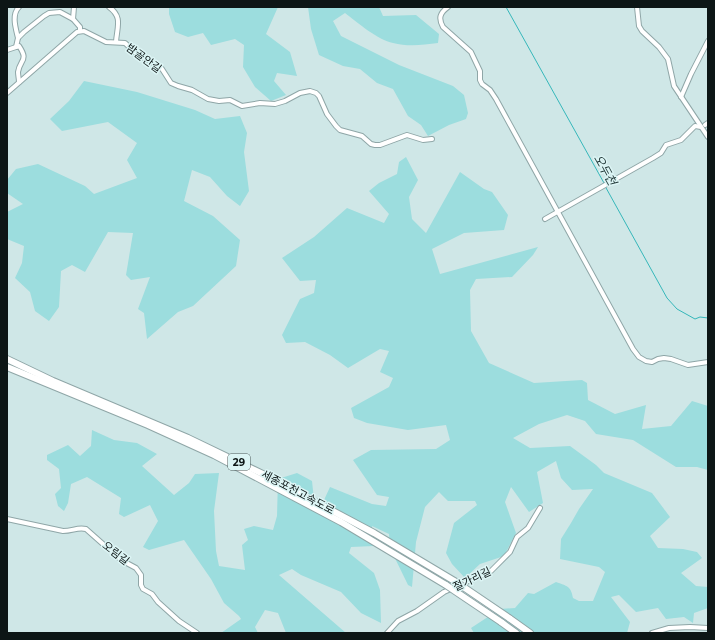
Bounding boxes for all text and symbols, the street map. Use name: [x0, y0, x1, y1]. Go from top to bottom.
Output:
street label: 밤골안길: [124, 40, 164, 76]
water label: 오두천: [591, 152, 621, 190]
road number: 29: [228, 454, 250, 470]
street label: 세종포천고속도로: [259, 467, 337, 517]
street label: 오림길: [100, 538, 132, 568]
street label: 절가리길: [451, 564, 493, 594]

